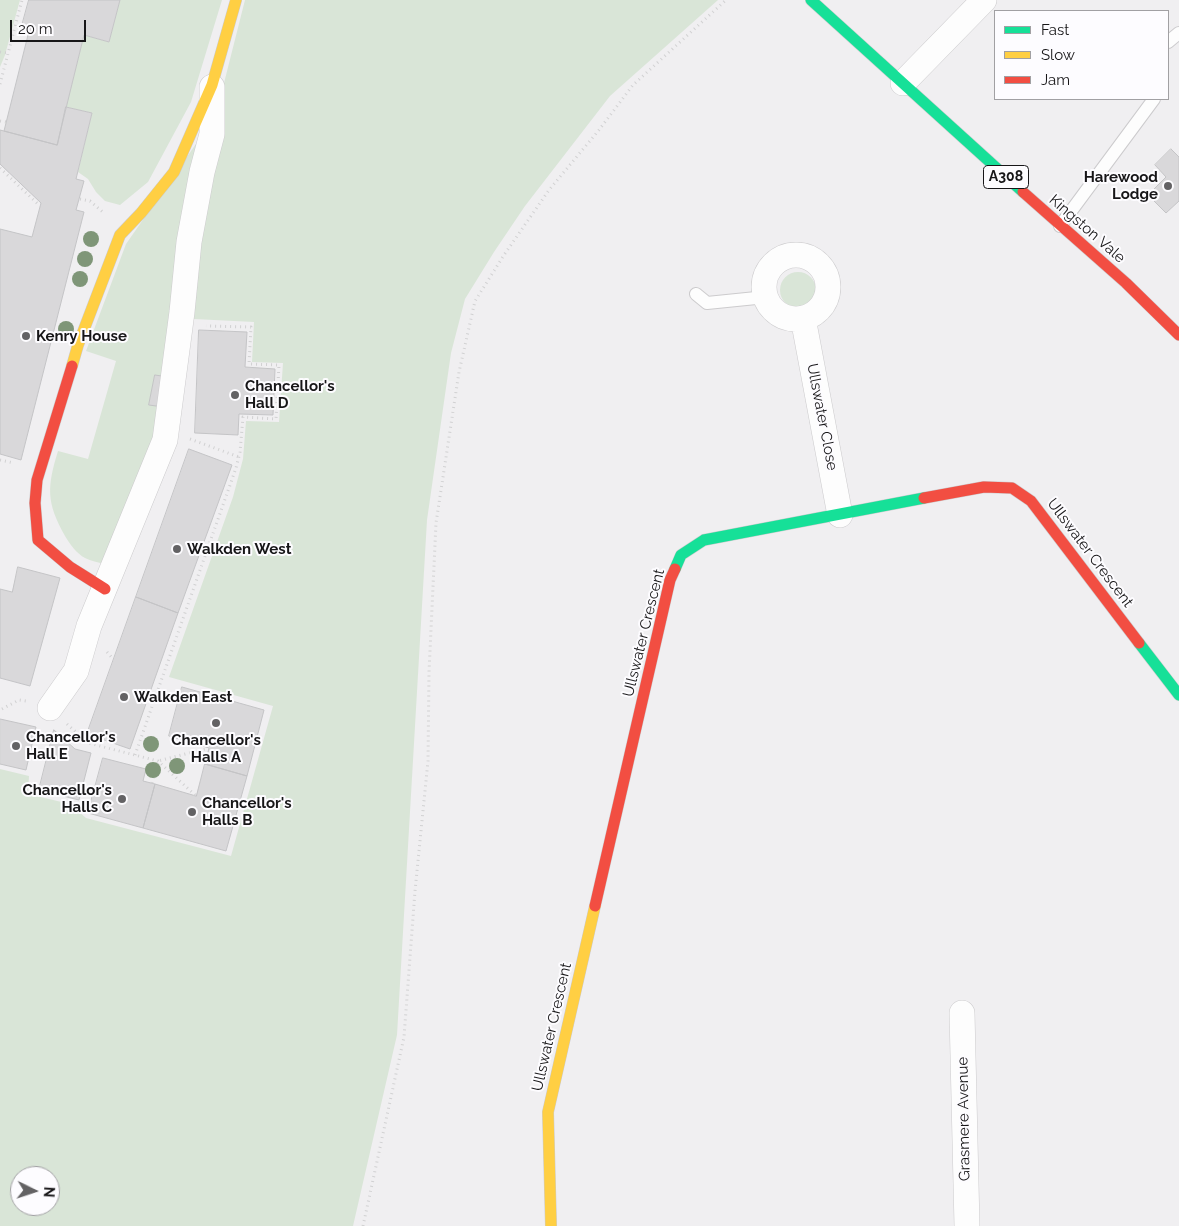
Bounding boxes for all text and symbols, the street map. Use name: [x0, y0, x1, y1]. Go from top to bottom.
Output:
scale bar: [12, 10, 89, 42]
legend: [994, 10, 1169, 100]
text: 20 m: [18, 20, 53, 38]
text: Fast: [1041, 21, 1069, 39]
text: Slow: [1041, 46, 1075, 64]
text: Jam: [1041, 71, 1070, 89]
road number: A308: [984, 166, 1028, 188]
place label: Harewood Lodge: [1084, 168, 1158, 203]
marker: Harewood Lodge: [1162, 180, 1174, 192]
street label: Kingston Vale: [1045, 191, 1129, 267]
place label: Kenry House: [36, 327, 127, 345]
marker: Kenry House: [20, 330, 32, 342]
street label: Ullswater Close: [803, 362, 841, 472]
place label: Chancellor's Hall D: [245, 377, 335, 412]
marker: Chancellor's Hall D: [229, 389, 241, 401]
street label: Ullswater Crescent: [1043, 495, 1137, 611]
place label: Walkden West: [187, 540, 291, 558]
marker: Walkden West: [171, 543, 183, 555]
street label: Ullswater Crescent: [619, 567, 669, 699]
place label: Walkden East: [134, 688, 232, 706]
marker: Walkden East: [118, 691, 130, 703]
marker: Chancellor's Halls A: [210, 717, 222, 729]
place label: Chancellor's Hall E: [26, 728, 116, 763]
place label: Chancellor's Halls A: [171, 731, 261, 766]
marker: Chancellor's Hall E: [10, 740, 22, 752]
place label: Chancellor's Halls C: [22, 781, 112, 816]
marker: Chancellor's Halls C: [116, 793, 128, 805]
place label: Chancellor's Halls B: [202, 794, 292, 829]
marker: Chancellor's Halls B: [186, 806, 198, 818]
street label: Ullswater Crescent: [528, 961, 576, 1093]
street label: Grasmere Avenue: [954, 1057, 974, 1181]
north arrow: [10, 1166, 60, 1216]
text: N: [41, 1186, 57, 1198]

